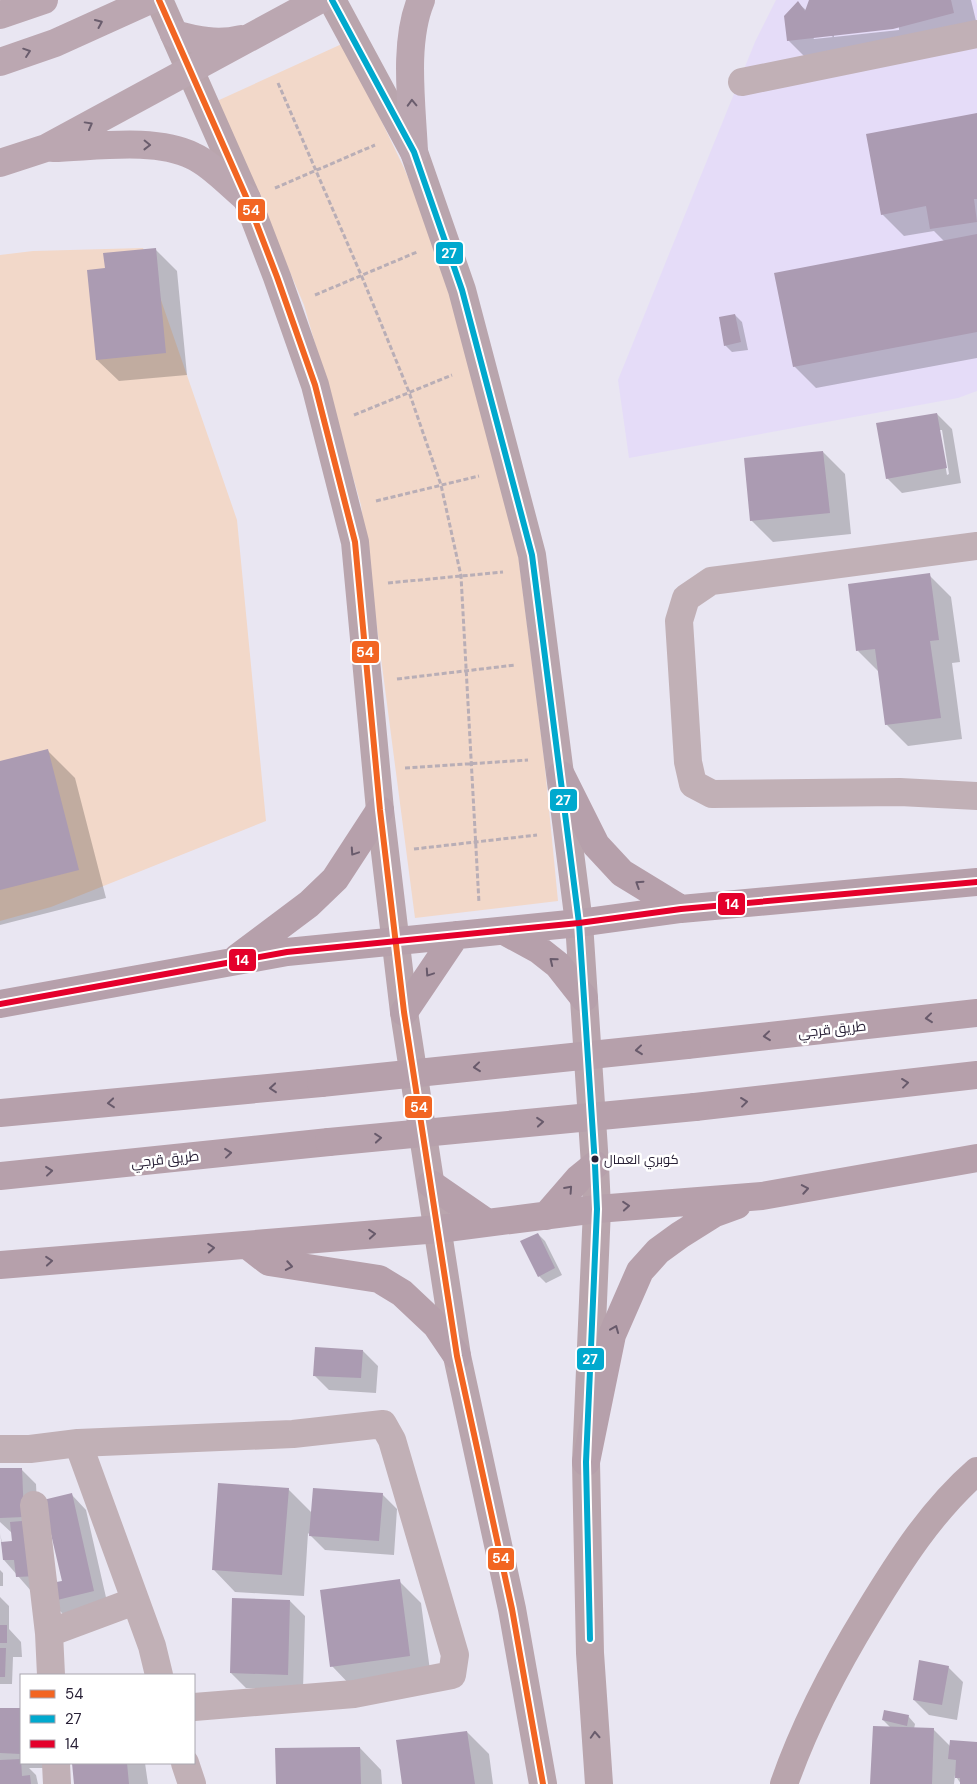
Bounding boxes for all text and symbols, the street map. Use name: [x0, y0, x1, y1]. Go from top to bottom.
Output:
one-way arrow: [94, 18, 103, 29]
one-way arrow: [23, 48, 31, 58]
one-way arrow: [407, 99, 417, 106]
one-way arrow: [84, 121, 93, 131]
one-way arrow: [144, 140, 152, 151]
line badge: 54: [237, 198, 266, 222]
text: 54: [242, 201, 260, 219]
line badge: 27: [435, 241, 464, 265]
text: 27: [441, 244, 457, 262]
line badge: 54: [351, 640, 380, 664]
text: 54: [356, 643, 374, 661]
line badge: 27: [549, 788, 578, 812]
text: 27: [555, 791, 571, 809]
one-way arrow: [351, 846, 360, 855]
one-way arrow: [635, 881, 645, 890]
line badge: 14: [717, 892, 746, 916]
text: 14: [725, 895, 739, 913]
line badge: 14: [228, 948, 257, 972]
text: 14: [235, 951, 249, 969]
one-way arrow: [550, 959, 559, 967]
one-way arrow: [426, 967, 435, 976]
one-way arrow: [924, 1013, 932, 1024]
street label: طريق قرجي: [797, 1016, 867, 1045]
one-way arrow: [763, 1030, 771, 1041]
one-way arrow: [635, 1044, 643, 1055]
one-way arrow: [473, 1061, 481, 1072]
one-way arrow: [901, 1078, 909, 1089]
one-way arrow: [269, 1082, 277, 1093]
line badge: 54: [404, 1095, 433, 1119]
one-way arrow: [107, 1097, 115, 1108]
one-way arrow: [740, 1097, 748, 1108]
text: 54: [410, 1098, 428, 1116]
one-way arrow: [536, 1117, 544, 1128]
one-way arrow: [374, 1133, 382, 1144]
street label: طريق قرجي: [130, 1146, 200, 1175]
one-way arrow: [224, 1148, 232, 1159]
place label: كوبري العمال: [604, 1151, 679, 1170]
marker: كوبري العمال: [590, 1154, 600, 1164]
one-way arrow: [45, 1166, 53, 1177]
one-way arrow: [801, 1184, 809, 1194]
one-way arrow: [563, 1185, 572, 1194]
one-way arrow: [622, 1201, 630, 1212]
one-way arrow: [369, 1229, 377, 1240]
one-way arrow: [207, 1242, 215, 1253]
one-way arrow: [45, 1255, 53, 1266]
one-way arrow: [285, 1260, 294, 1270]
one-way arrow: [609, 1325, 620, 1334]
line badge: 27: [576, 1347, 605, 1371]
text: 27: [582, 1350, 598, 1368]
line badge: 54: [487, 1547, 515, 1571]
text: 54: [492, 1549, 510, 1567]
legend: [20, 1674, 195, 1764]
text: 54: [65, 1684, 83, 1704]
text: 27: [65, 1709, 81, 1729]
one-way arrow: [590, 1731, 601, 1739]
text: 14: [65, 1734, 79, 1754]

